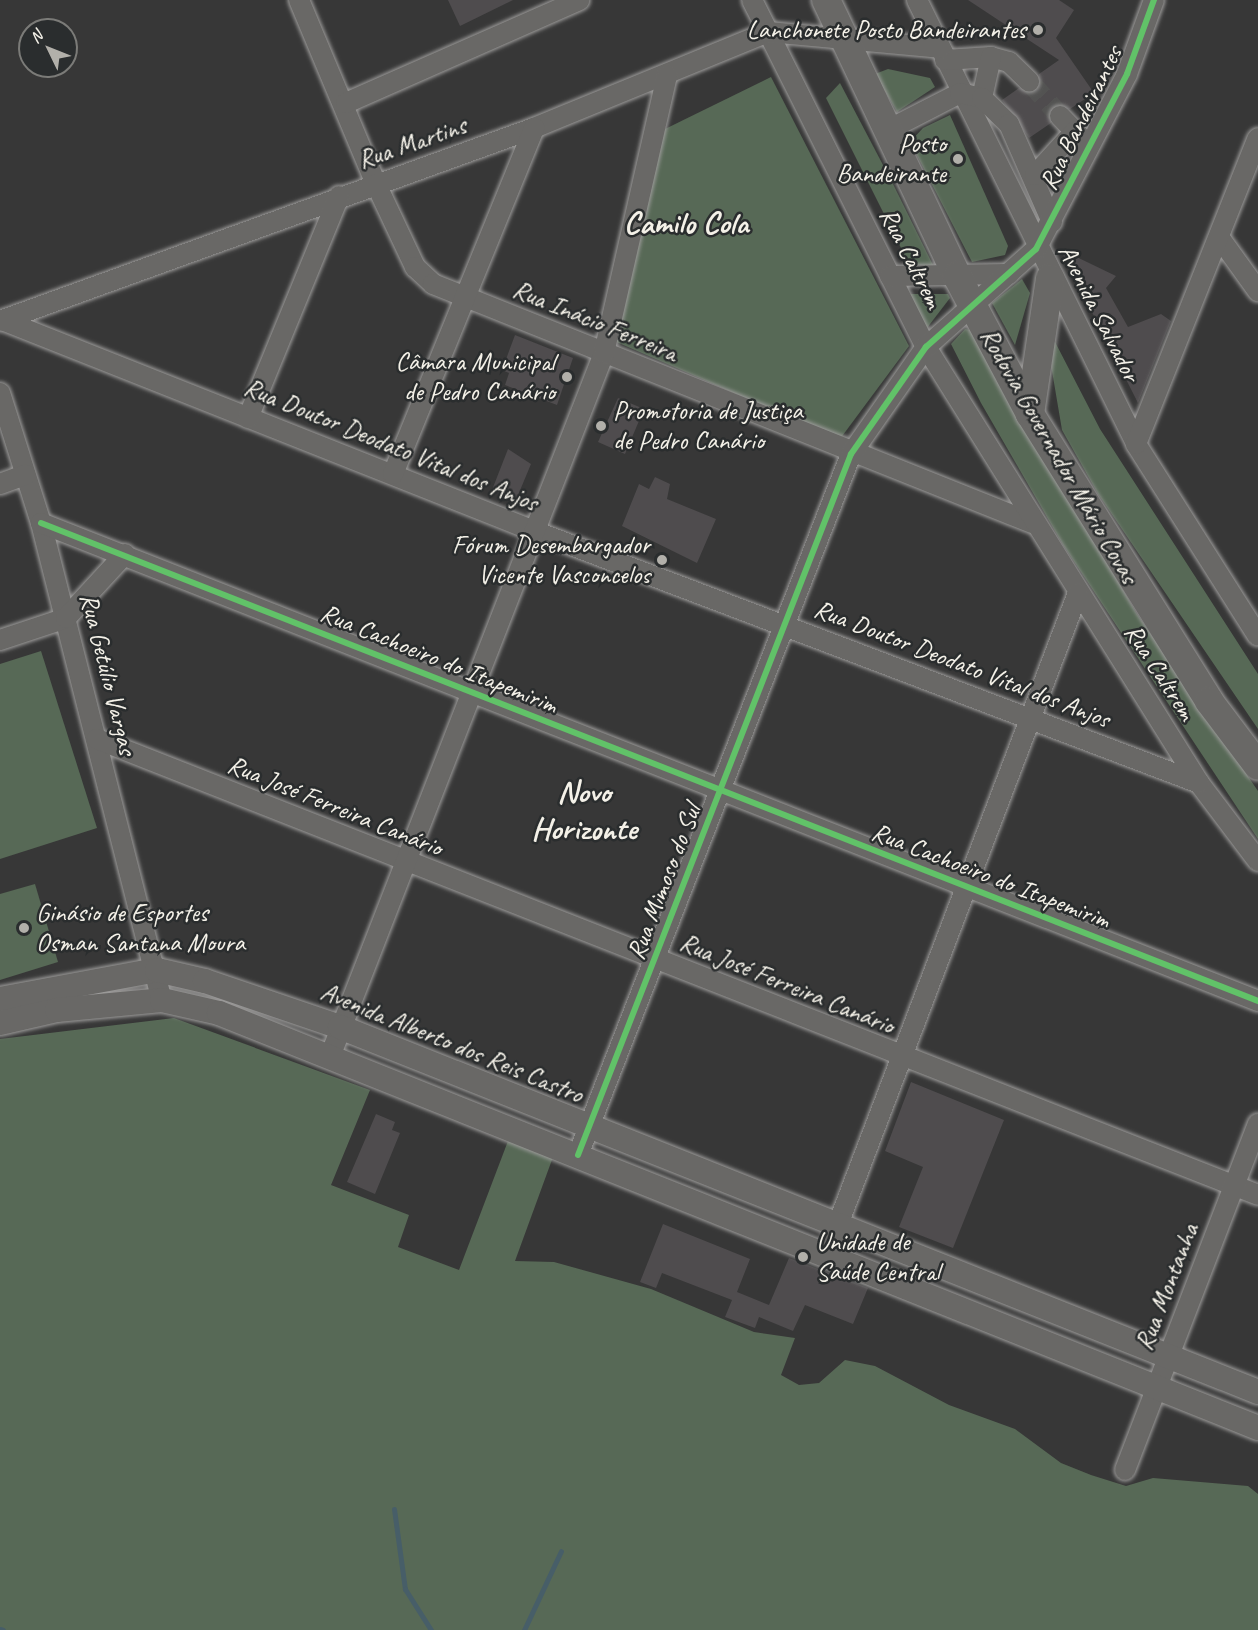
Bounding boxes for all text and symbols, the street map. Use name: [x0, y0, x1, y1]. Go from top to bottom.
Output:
place label: Lanchonete Posto Bandeirantes: [746, 14, 1026, 46]
north arrow: [18, 18, 78, 78]
marker: Lanchonete Posto Bandeirantes: [1031, 23, 1045, 37]
text: N: [26, 27, 47, 48]
street label: Rua Bandeirantes: [1032, 40, 1130, 196]
street label: Rua Martins: [354, 110, 470, 176]
place label: Posto Bandeirante: [836, 128, 946, 190]
marker: Posto Bandeirante: [951, 152, 965, 166]
street label: Rua Caltrem: [872, 203, 950, 313]
district label: Camilo Cola: [624, 204, 748, 242]
street label: Avenida Salvador: [1051, 239, 1147, 387]
street label: Rua Inácio Ferreira: [508, 274, 682, 368]
street label: Rodovia Governador Mário Covas: [973, 323, 1145, 589]
place label: Câmara Municipal de Pedro Canário: [395, 346, 555, 408]
marker: Câmara Municipal de Pedro Canário: [560, 370, 574, 384]
street label: Rua Doutor Deodato Vital dos Anjos: [239, 372, 543, 518]
place label: Promotoria de Justiça de Pedro Canário: [613, 395, 802, 456]
marker: Promotoria de Justiça de Pedro Canário: [594, 419, 608, 433]
place label: Fórum Desembargador Vicente Vasconcelos: [450, 529, 650, 590]
marker: Fórum Desembargador Vicente Vasconcelos: [655, 553, 669, 567]
street label: Rua Getúlio Vargas: [73, 591, 143, 757]
street label: Rua Doutor Deodato Vital dos Anjos: [810, 593, 1114, 735]
street label: Rua Cachoeiro do Itapemirim: [315, 597, 563, 721]
street label: Rua Caltrem: [1117, 618, 1203, 726]
street label: Rua José Ferreira Canário: [223, 749, 447, 863]
district label: Novo Horizonte: [531, 774, 637, 849]
street label: Rua Mimoso do Sul: [620, 800, 708, 964]
street label: Rua Cachoeiro do Itapemirim: [866, 816, 1116, 936]
place label: Ginásio de Esportes Osman Santana Moura: [36, 897, 244, 958]
marker: Ginásio de Esportes Osman Santana Moura: [17, 921, 31, 935]
street label: Rua José Ferreira Canário: [675, 927, 899, 1041]
street label: Avenida Alberto dos Reis Castro: [316, 976, 588, 1110]
street label: Rua Montanha: [1129, 1220, 1205, 1354]
place label: Unidade de Saúde Central: [816, 1226, 940, 1288]
marker: Unidade de Saúde Central: [794, 1248, 812, 1266]

